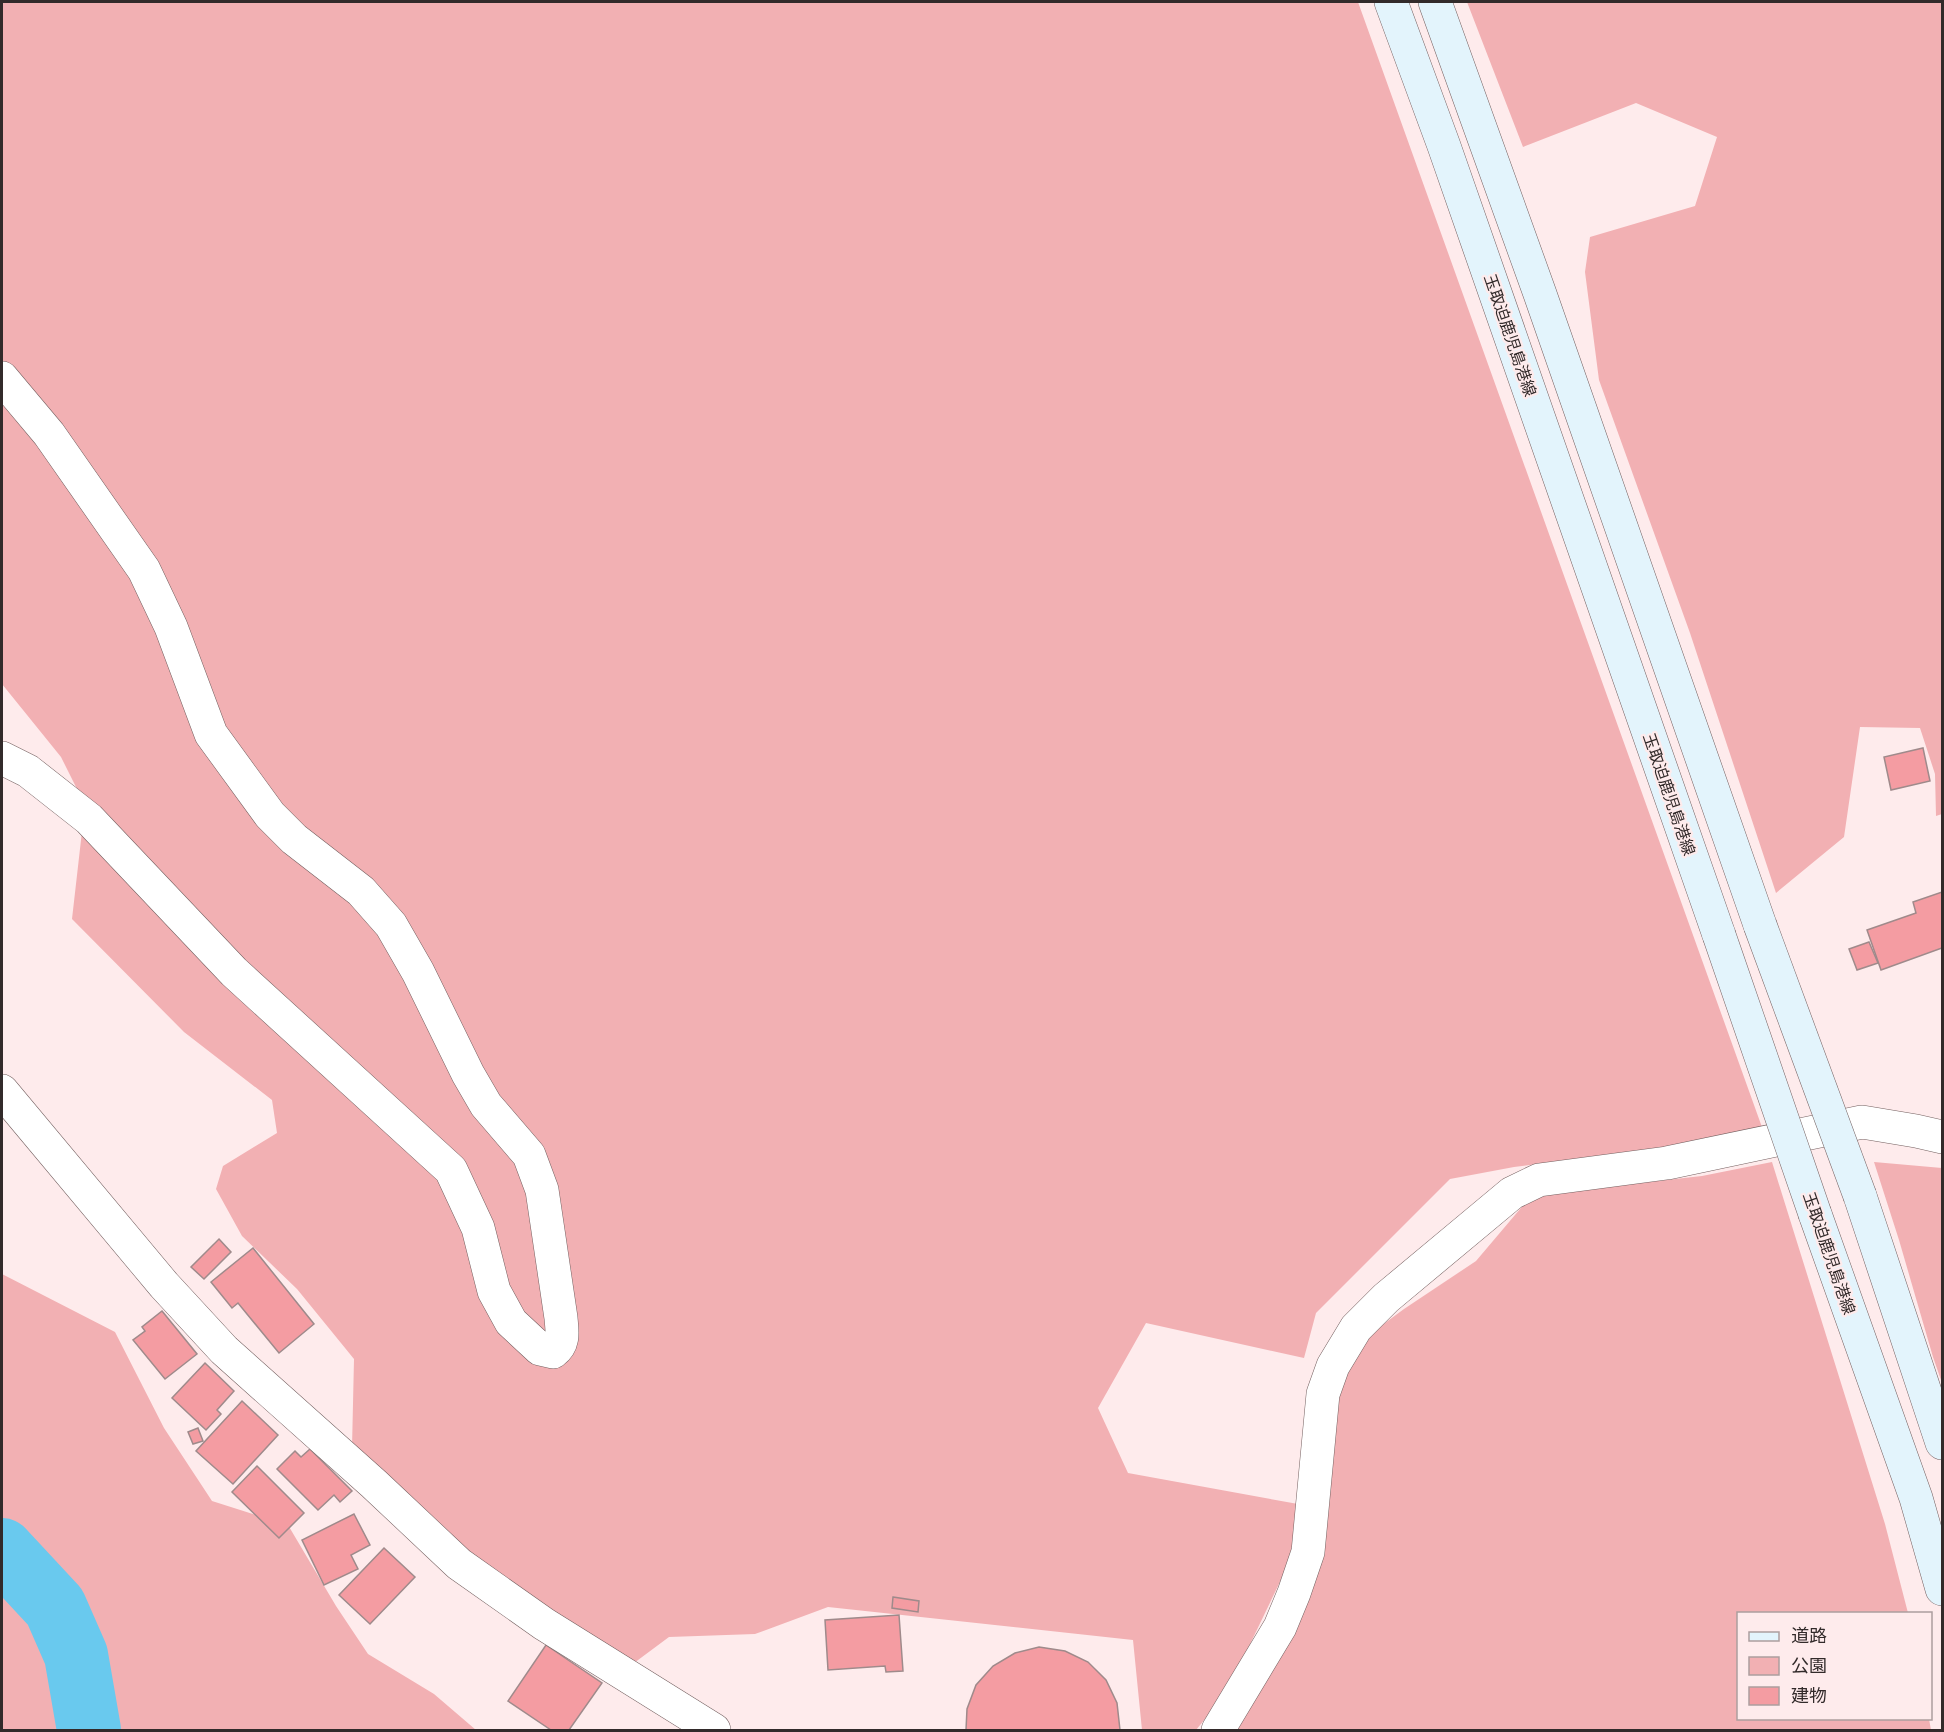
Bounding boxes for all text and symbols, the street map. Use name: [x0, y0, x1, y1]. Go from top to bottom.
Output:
street label: 玉取迫鹿児島港線: [1481, 271, 1541, 399]
street label: 玉取迫鹿児島港線: [1640, 730, 1700, 858]
street label: 玉取迫鹿児島港線: [1800, 1189, 1860, 1317]
legend: [1737, 1612, 1932, 1720]
text: 道路: [1791, 1624, 1827, 1646]
text: 公園: [1791, 1654, 1827, 1676]
text: 建物: [1791, 1684, 1827, 1706]

